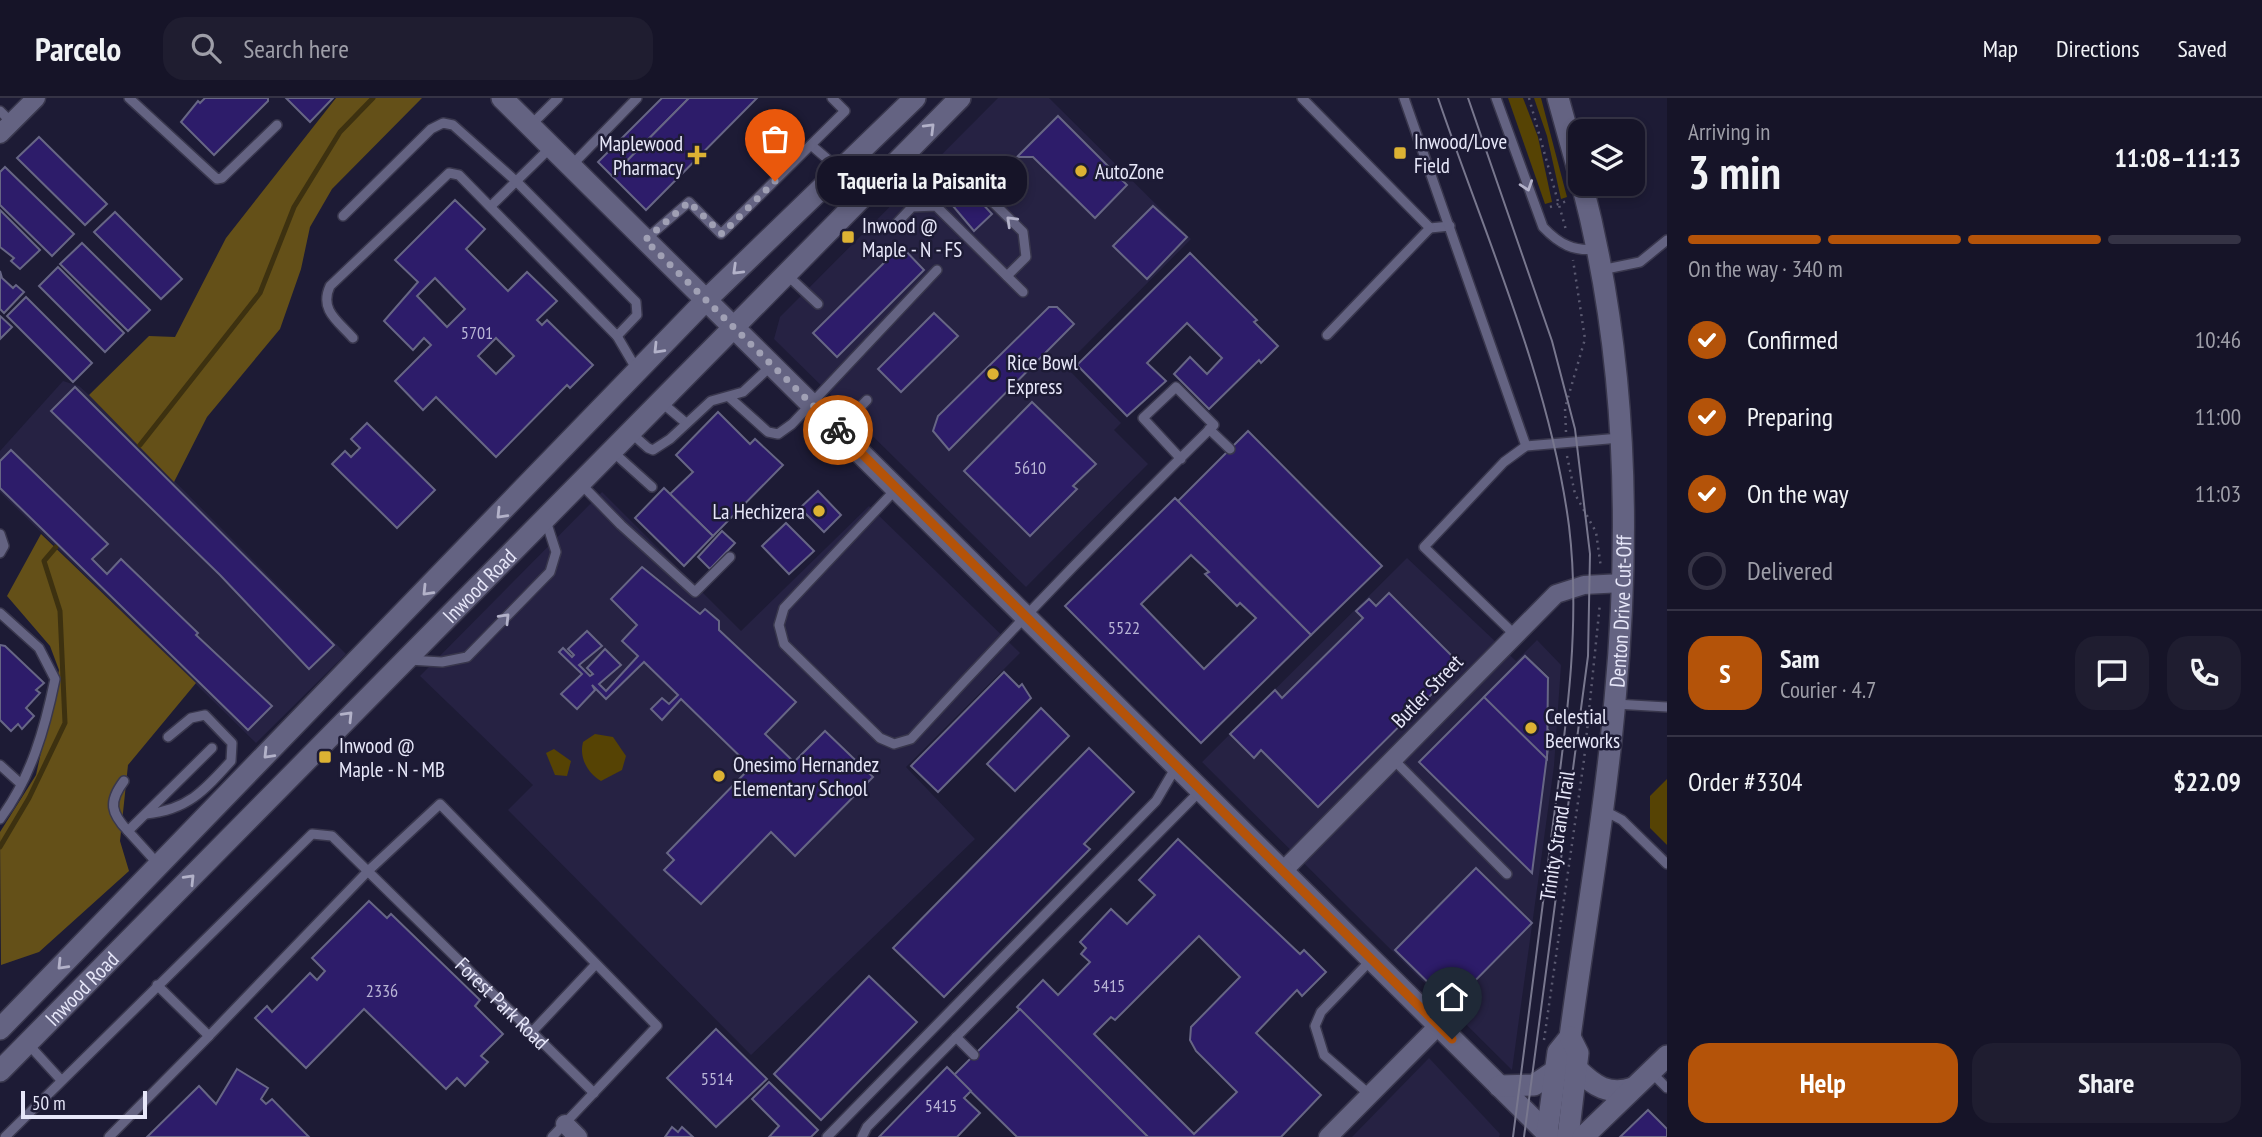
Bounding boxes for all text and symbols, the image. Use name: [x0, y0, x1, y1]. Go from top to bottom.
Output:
search box: [163, 17, 653, 80]
text: Parcelo: [35, 27, 121, 70]
icon: search: [187, 29, 225, 67]
text: Search here: [243, 32, 349, 65]
text: Map: [1983, 33, 2018, 64]
text: Directions: [2056, 33, 2140, 64]
text: Saved: [2178, 33, 2227, 64]
pin: [745, 109, 805, 181]
text: Arriving in: [1688, 117, 1770, 146]
map controls: [1568, 119, 1645, 196]
button: layers: [1568, 119, 1645, 196]
icon: bag: [756, 120, 794, 158]
one-way arrow: [922, 124, 935, 137]
place label: Inwood/Love Field: [1414, 128, 1507, 179]
place label: Maplewood Pharmacy: [599, 130, 683, 181]
text: 11:08–11:13: [2114, 141, 2241, 174]
text: 3 min: [1688, 142, 1781, 202]
marker: Inwood/Love Field: [1392, 145, 1408, 161]
marker: Maplewood Pharmacy: [689, 147, 705, 163]
callout: Taqueria la Paisanita: [817, 156, 1027, 206]
place label: AutoZone: [1095, 158, 1164, 185]
marker: AutoZone: [1073, 163, 1089, 179]
text: Taqueria la Paisanita: [837, 166, 1007, 195]
one-way arrow: [1519, 180, 1533, 192]
place label: Inwood @ Maple - N - FS: [862, 212, 962, 263]
one-way arrow: [1007, 216, 1020, 229]
marker: Inwood @ Maple - N - FS: [840, 229, 856, 245]
text: On the way · 340 m: [1688, 254, 1843, 283]
one-way arrow: [732, 262, 745, 275]
house number: 5701: [461, 321, 493, 344]
icon: check: [1688, 321, 1726, 359]
text: Confirmed: [1747, 323, 1838, 356]
text: 10:46: [2195, 325, 2241, 354]
one-way arrow: [654, 341, 667, 354]
place label: Rice Bowl Express: [1007, 349, 1078, 400]
marker: Rice Bowl Express: [985, 366, 1001, 382]
courier: [803, 395, 873, 465]
icon: check: [1688, 398, 1726, 436]
text: Preparing: [1747, 400, 1833, 433]
text: 11:00: [2195, 402, 2241, 431]
icon: bike: [819, 411, 857, 449]
house number: 5610: [1014, 456, 1046, 479]
icon: check: [1688, 475, 1726, 513]
text: On the way: [1747, 477, 1849, 510]
text: 11:03: [2195, 479, 2241, 508]
place label: La Hechizera: [713, 498, 805, 525]
marker: La Hechizera: [811, 503, 827, 519]
one-way arrow: [497, 506, 510, 519]
street label: Denton Drive Cut-Off: [1603, 534, 1637, 688]
street label: Inwood Road: [436, 543, 522, 628]
text: Delivered: [1747, 554, 1833, 587]
one-way arrow: [422, 583, 435, 596]
one-way arrow: [496, 614, 509, 627]
house number: 5522: [1108, 616, 1140, 639]
button: chat: [2075, 636, 2149, 710]
button: phone: [2167, 636, 2241, 710]
text: Sam: [1780, 642, 1819, 675]
street label: Butler Street: [1385, 648, 1469, 733]
text: S: [1719, 657, 1731, 690]
text: Courier · 4.7: [1780, 675, 1876, 704]
place label: Celestial Beerworks: [1545, 703, 1620, 754]
one-way arrow: [340, 711, 353, 724]
marker: Celestial Beerworks: [1523, 720, 1539, 736]
place label: Inwood @ Maple - N - MB: [339, 732, 445, 783]
one-way arrow: [264, 746, 277, 759]
marker: Inwood @ Maple - N - MB: [317, 749, 333, 765]
place label: Onesimo Hernandez Elementary School: [733, 751, 879, 802]
text: Order #3304: [1688, 765, 1803, 798]
text: $22.09: [2173, 765, 2241, 798]
marker: Onesimo Hernandez Elementary School: [711, 768, 727, 784]
street label: Trinity Strand Trail: [1533, 769, 1581, 903]
one-way arrow: [181, 874, 194, 887]
street label: Inwood Road: [39, 946, 124, 1031]
street label: Forest Park Road: [450, 951, 555, 1055]
one-way arrow: [58, 957, 71, 970]
pin: [1422, 967, 1482, 1039]
house number: 5415: [1093, 974, 1125, 997]
icon: home: [1433, 978, 1471, 1016]
house number: 2336: [366, 979, 398, 1002]
button: Help: [1688, 1043, 1958, 1123]
button: Share: [1972, 1043, 2241, 1123]
house number: 5514: [701, 1067, 733, 1090]
scale bar: [21, 1088, 147, 1120]
text: 50 m: [32, 1091, 66, 1115]
house number: 5415: [925, 1094, 957, 1117]

